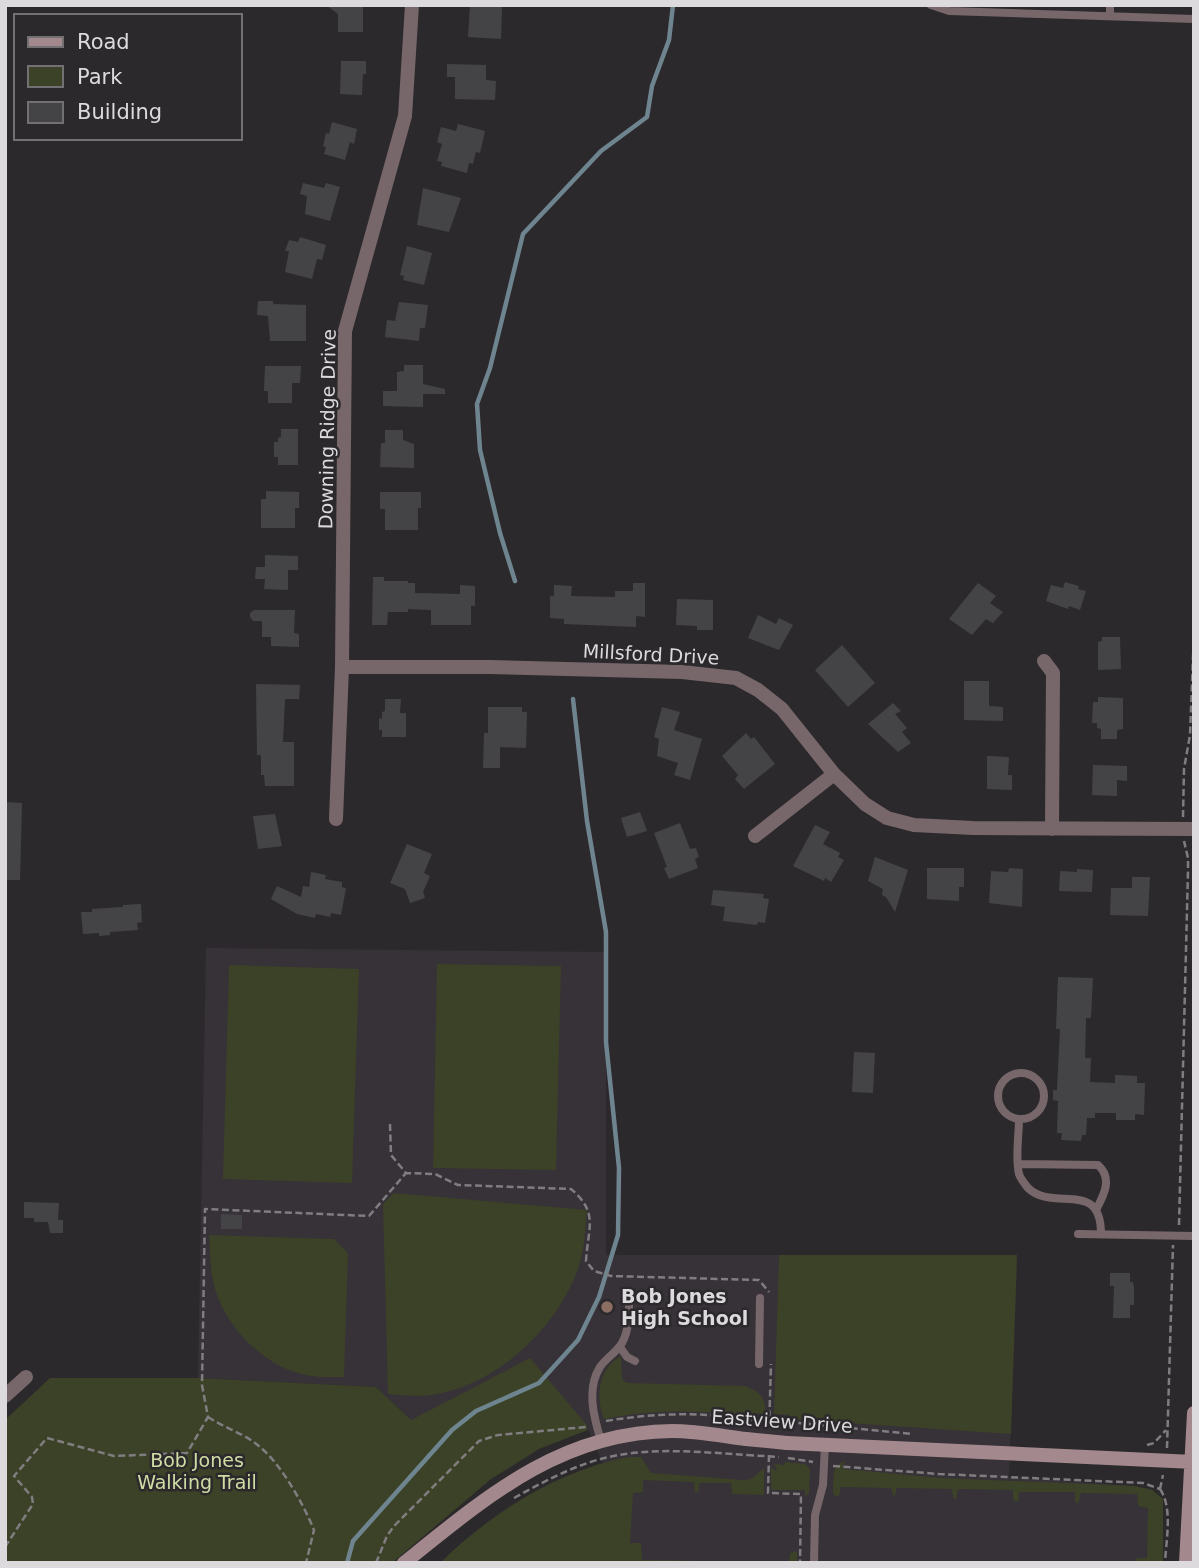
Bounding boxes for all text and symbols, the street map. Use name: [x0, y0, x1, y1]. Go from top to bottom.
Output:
legend: [14, 14, 242, 140]
text: Road: [77, 30, 130, 54]
text: Park: [77, 65, 123, 89]
text: Building: [77, 100, 162, 124]
street label: Downing Ridge Drive: [314, 329, 340, 529]
street label: Millsford Drive: [582, 639, 720, 669]
place label: Bob Jones High School: [621, 1285, 748, 1329]
marker: Bob Jones High School: [599, 1299, 615, 1315]
street label: Eastview Drive: [711, 1405, 853, 1437]
park label: Bob Jones Walking Trail: [137, 1449, 257, 1493]

